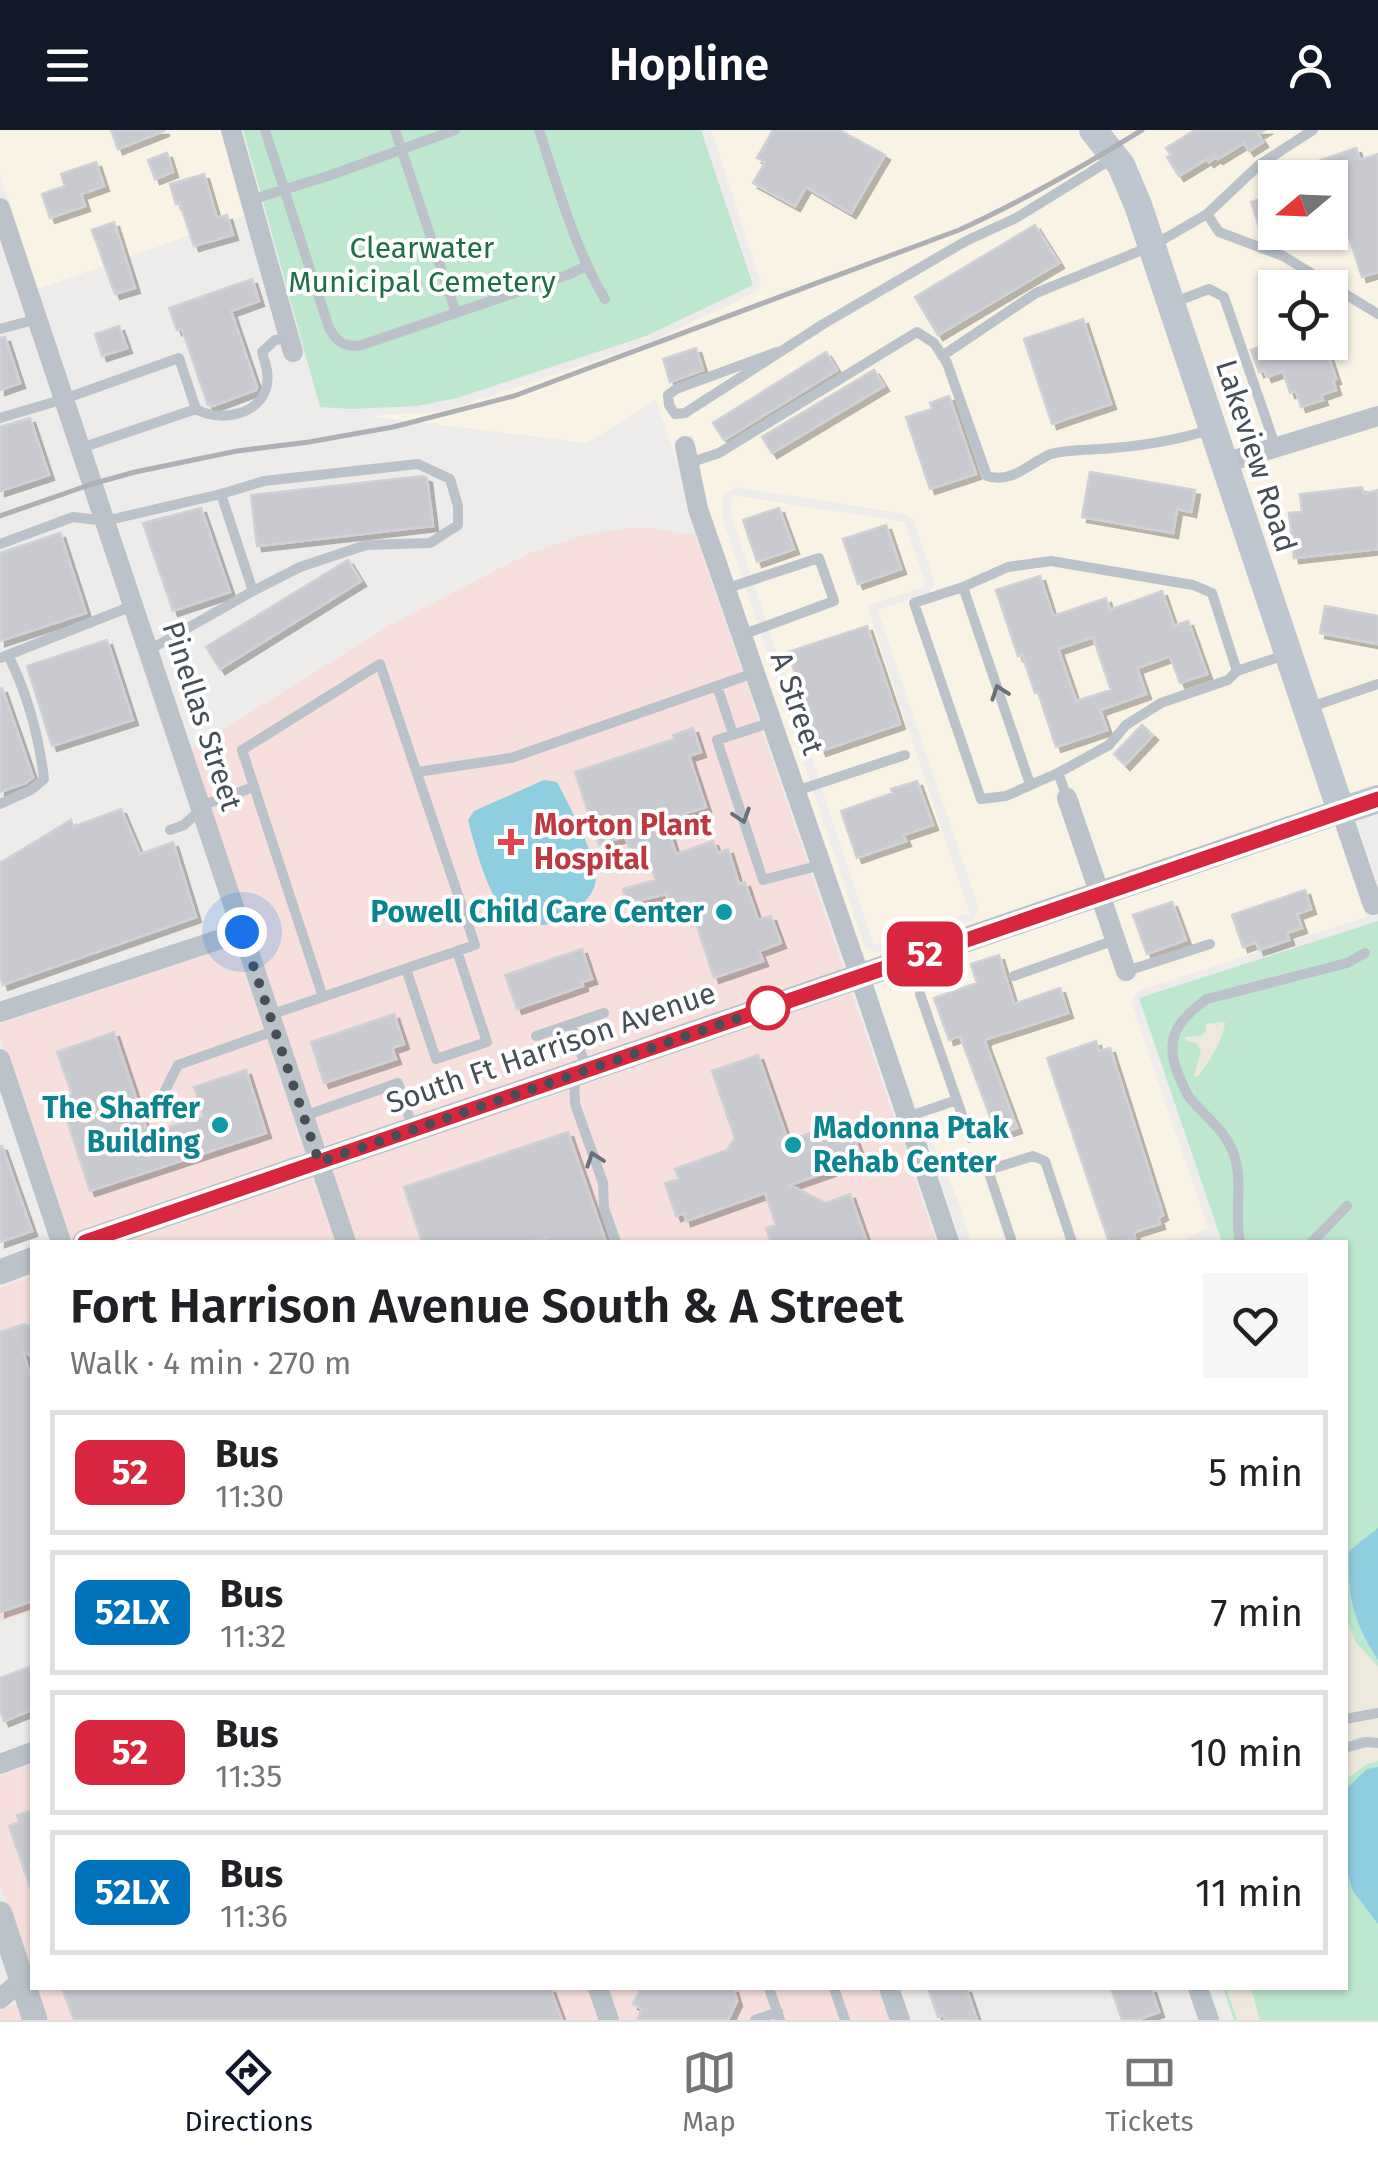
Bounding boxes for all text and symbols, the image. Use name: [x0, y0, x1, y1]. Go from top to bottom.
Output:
icon: menu: [40, 38, 95, 93]
text: Hopline: [609, 38, 769, 92]
icon: person: [1283, 38, 1338, 93]
north arrow: [1258, 160, 1348, 250]
map controls: [1258, 160, 1348, 360]
park label: Clearwater Municipal Cemetery: [288, 230, 556, 300]
button: locate: [1258, 270, 1348, 360]
street label: Lakeview Road: [1208, 355, 1304, 557]
street label: Pinellas Street: [155, 617, 250, 815]
street label: A Street: [763, 647, 831, 759]
one-way arrow: [990, 685, 1010, 702]
place label: Morton Plant Hospital: [534, 807, 712, 877]
one-way arrow: [731, 807, 751, 824]
marker: Morton Plant Hospital: [498, 829, 524, 855]
place label: Powell Child Care Center: [370, 894, 705, 930]
marker: Powell Child Care Center: [713, 901, 735, 923]
your location: [217, 907, 267, 957]
line badge: 52: [880, 922, 970, 986]
text: 52: [907, 933, 943, 975]
street label: South Ft Harrison Avenue: [382, 975, 720, 1121]
unlabelled marker: [747, 987, 789, 1029]
place label: The Shaffer Building: [42, 1090, 201, 1160]
place label: Madonna Ptak Rehab Center: [813, 1110, 1009, 1180]
marker: The Shaffer Building: [209, 1114, 231, 1136]
marker: Madonna Ptak Rehab Center: [782, 1134, 804, 1156]
one-way arrow: [586, 1151, 606, 1168]
button: heart: [1203, 1273, 1308, 1378]
text: Fort Harrison Avenue South & A Street: [70, 1277, 904, 1335]
text: Walk · 4 min · 270 m: [70, 1344, 351, 1382]
text: Bus: [215, 1431, 279, 1477]
text: 5 min: [1208, 1450, 1303, 1496]
text: 52: [112, 1451, 148, 1493]
text: 11:30: [215, 1477, 284, 1515]
text: Bus: [220, 1571, 283, 1617]
text: 7 min: [1211, 1590, 1303, 1636]
text: 52LX: [95, 1591, 170, 1633]
text: 11:32: [220, 1617, 286, 1655]
text: Bus: [215, 1711, 279, 1757]
text: 10 min: [1190, 1730, 1303, 1776]
text: 52: [112, 1731, 148, 1773]
text: 11:35: [215, 1757, 282, 1795]
text: Bus: [220, 1851, 283, 1897]
text: 11 min: [1195, 1870, 1303, 1916]
text: 52LX: [95, 1871, 170, 1913]
text: 11:36: [220, 1897, 288, 1935]
tab: Directions: [184, 2045, 313, 2138]
tab: Map: [682, 2045, 737, 2138]
tab: Tickets: [1105, 2045, 1194, 2138]

